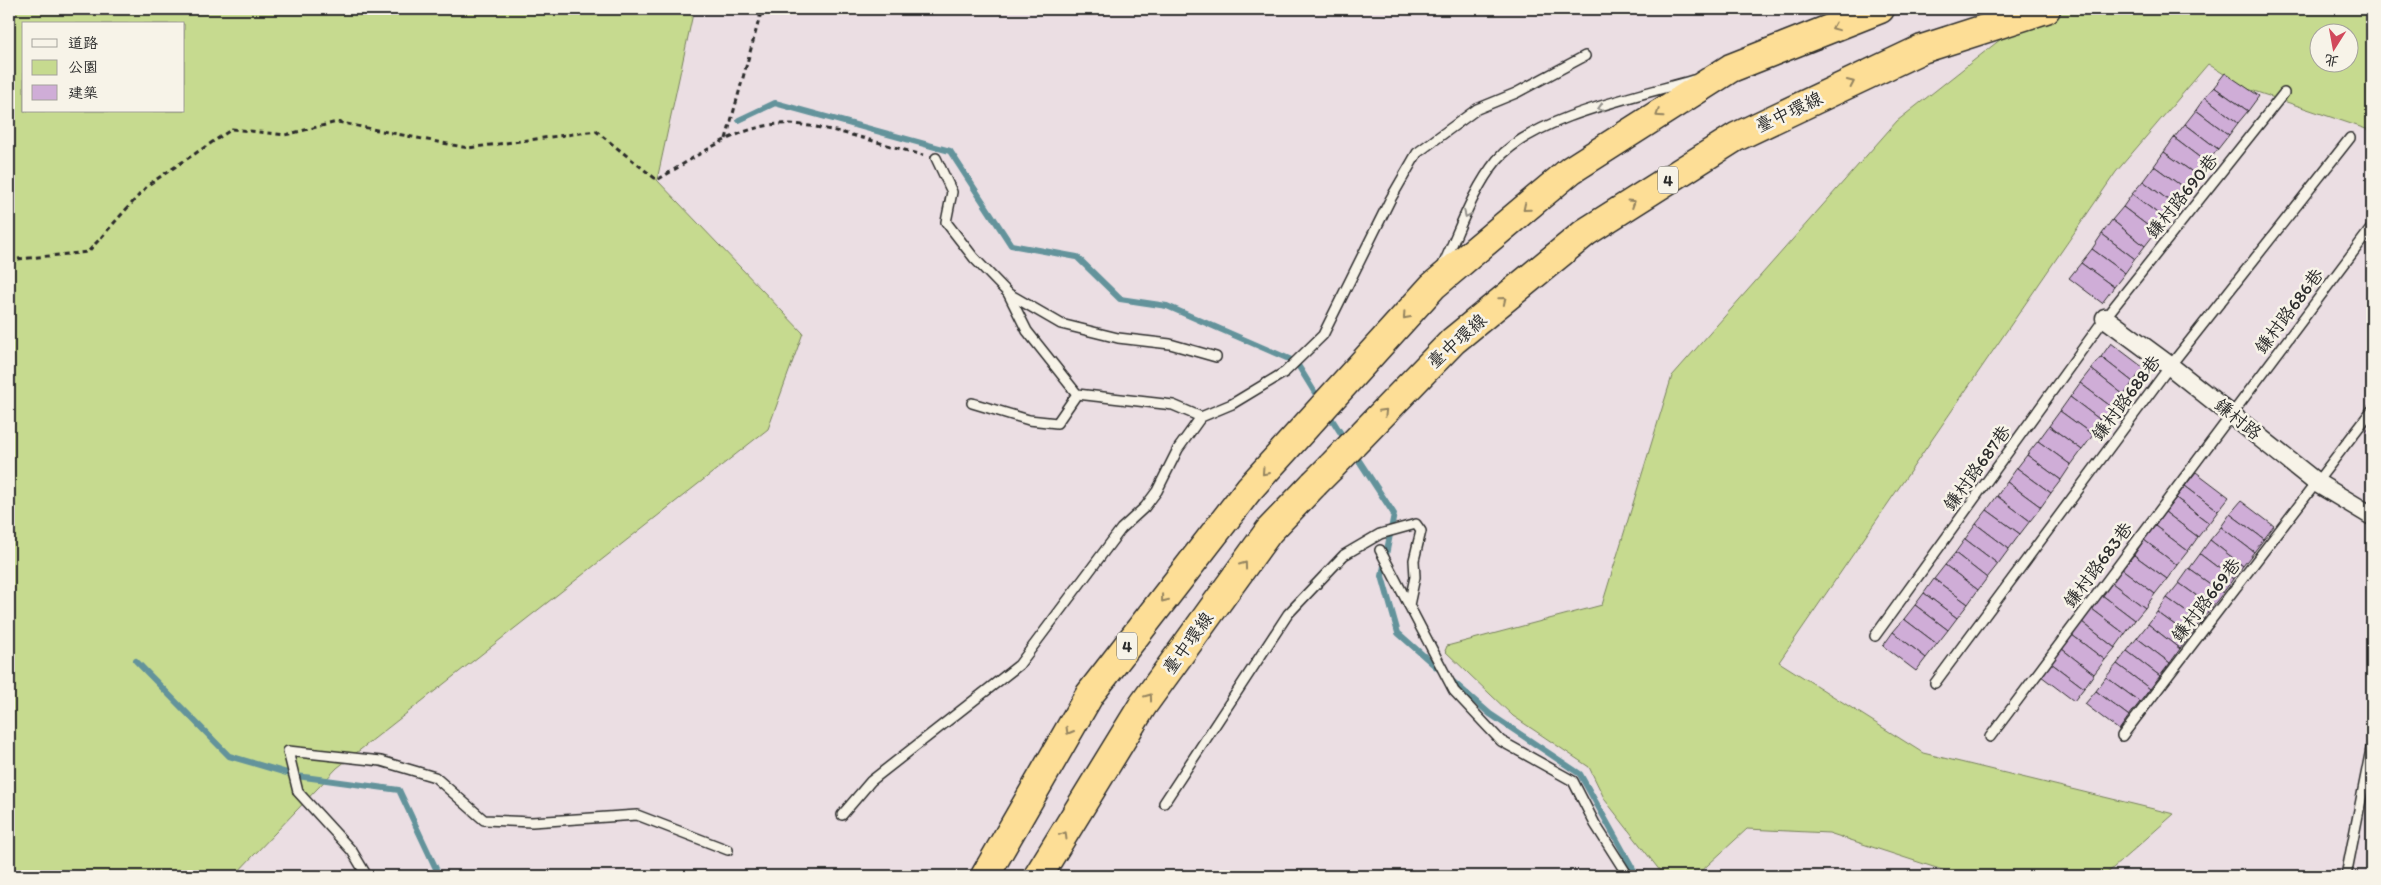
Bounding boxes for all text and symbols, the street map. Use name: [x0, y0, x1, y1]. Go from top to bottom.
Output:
one-way arrow: [1831, 21, 1840, 31]
legend: [22, 22, 185, 112]
north arrow: [2308, 22, 2358, 72]
text: 道路: [68, 34, 98, 52]
text: 北: [2323, 51, 2340, 70]
text: 公園: [68, 58, 98, 76]
one-way arrow: [1846, 79, 1855, 89]
text: 建築: [68, 84, 98, 102]
street label: 臺中環線: [1752, 87, 1826, 137]
one-way arrow: [1597, 102, 1605, 112]
one-way arrow: [1655, 108, 1664, 117]
street label: 鎌村路690巷: [2141, 149, 2223, 243]
road number: 4: [1658, 166, 1678, 194]
one-way arrow: [1627, 199, 1636, 209]
one-way arrow: [1523, 202, 1532, 211]
one-way arrow: [1463, 209, 1473, 218]
street label: 鎌村路686巷: [2250, 264, 2328, 358]
one-way arrow: [1497, 297, 1506, 306]
street label: 臺中環線: [1423, 309, 1491, 373]
one-way arrow: [1403, 311, 1412, 320]
street label: 鎌村路688巷: [2087, 351, 2165, 445]
street label: 鎌村路: [2210, 393, 2266, 445]
one-way arrow: [1379, 409, 1388, 418]
street label: 鎌村路687巷: [1939, 421, 2015, 515]
one-way arrow: [1262, 466, 1271, 475]
street label: 鎌村路683巷: [2059, 518, 2137, 612]
street label: 鎌村路669巷: [2166, 554, 2246, 646]
one-way arrow: [1238, 561, 1247, 571]
one-way arrow: [1161, 593, 1169, 602]
street label: 臺中環線: [1158, 607, 1218, 679]
road number: 4: [1117, 632, 1137, 659]
one-way arrow: [1143, 693, 1152, 702]
one-way arrow: [1065, 725, 1075, 734]
one-way arrow: [1057, 831, 1067, 840]

